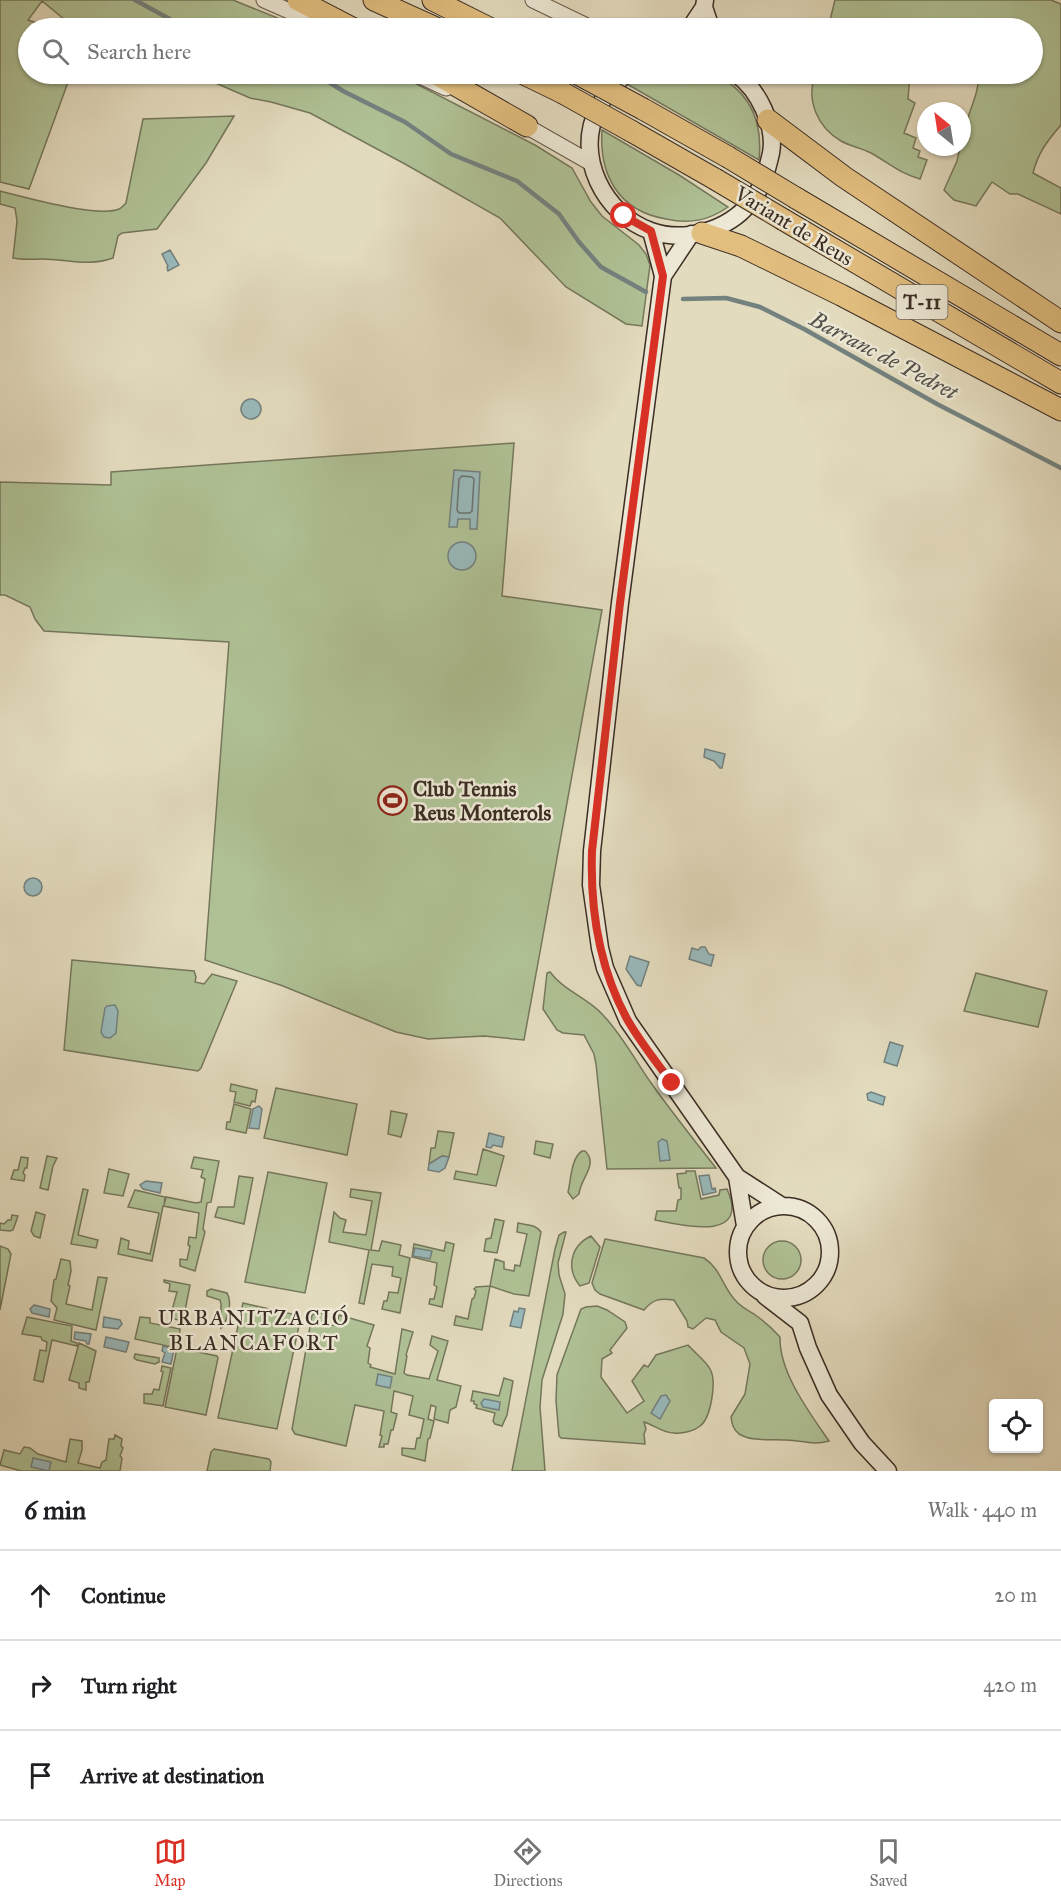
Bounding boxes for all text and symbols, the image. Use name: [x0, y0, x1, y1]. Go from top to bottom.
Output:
search box: [18, 18, 1043, 84]
icon: search: [39, 35, 72, 68]
text: Search here: [87, 38, 191, 65]
north arrow: [917, 102, 971, 156]
street label: Variant de Reus: [729, 180, 858, 272]
route start: [610, 202, 636, 228]
road number: T-11: [896, 285, 948, 319]
water label: Barranc de Pedret: [805, 305, 963, 406]
place label: Club Tennis Reus Monterols: [413, 776, 551, 826]
sports icon: Club Tennis Reus Monterols: [376, 785, 408, 817]
route end: [658, 1069, 684, 1095]
district label: URBANITZACIÓ BLANCAFORT: [158, 1304, 350, 1356]
map controls: [989, 1399, 1043, 1453]
button: locate: [989, 1399, 1043, 1453]
text: 6 min: [24, 1494, 86, 1526]
text: Walk · 440 m: [928, 1498, 1037, 1522]
icon: ahead: [24, 1579, 57, 1612]
text: Continue: [81, 1582, 166, 1609]
text: 20 m: [994, 1583, 1037, 1607]
icon: right: [24, 1669, 57, 1702]
text: Turn right: [81, 1672, 177, 1699]
text: 420 m: [983, 1673, 1037, 1697]
icon: arrive: [24, 1759, 57, 1792]
text: Arrive at destination: [81, 1762, 264, 1789]
tab: Map: [154, 1835, 187, 1890]
tab: Directions: [494, 1835, 562, 1890]
tab: Saved: [869, 1835, 907, 1890]

